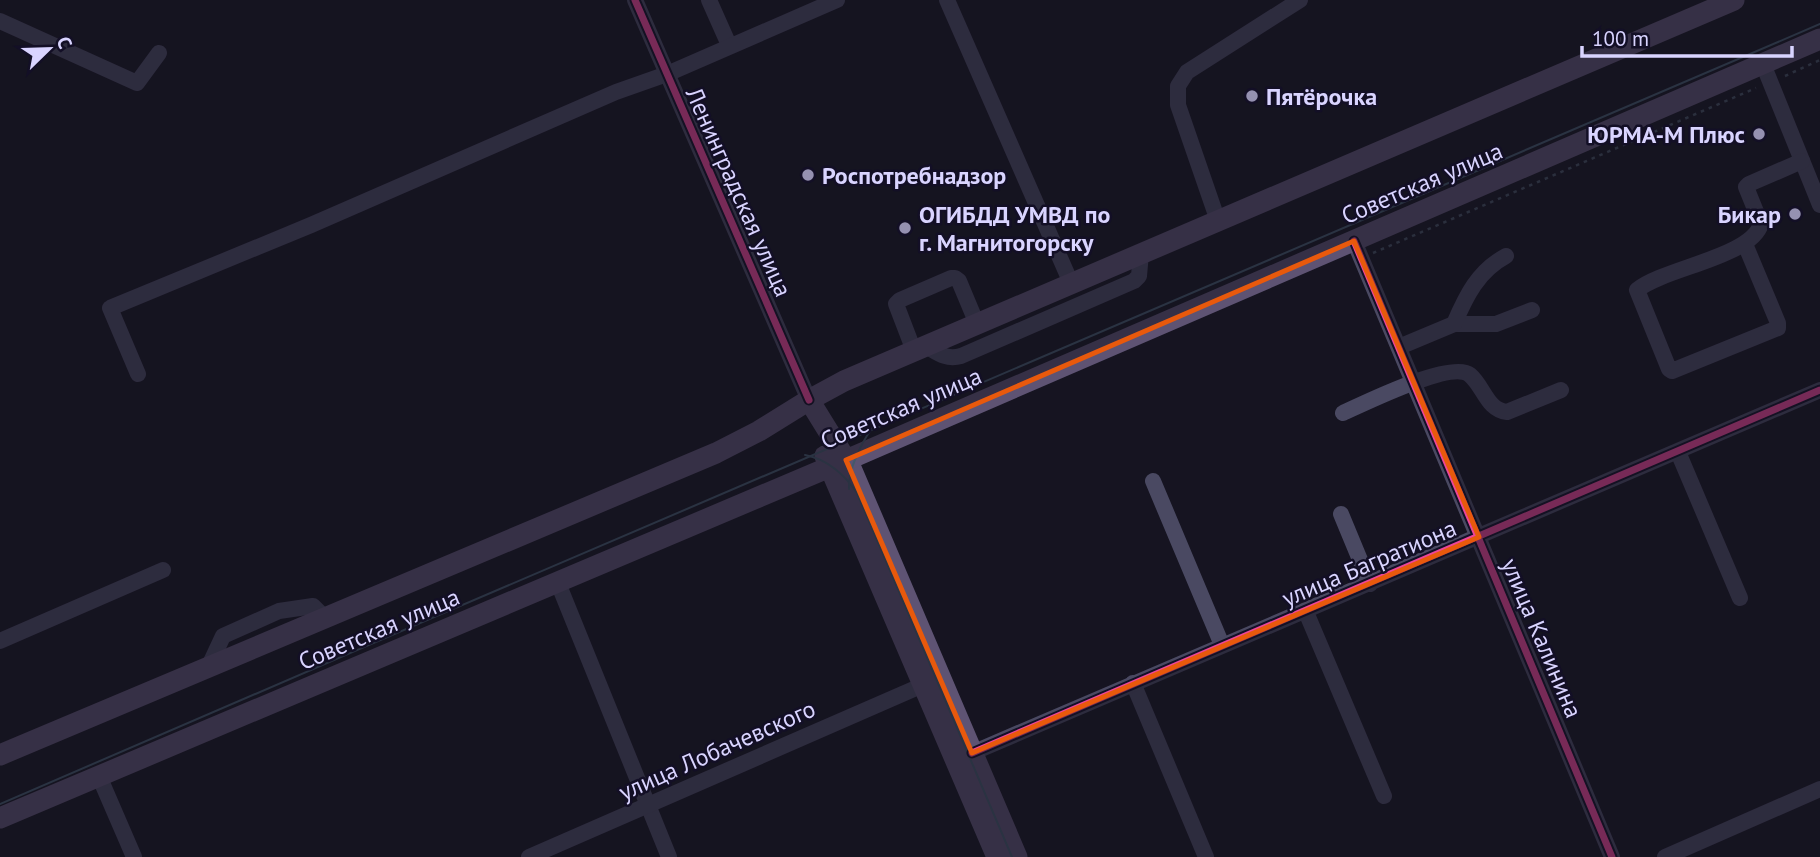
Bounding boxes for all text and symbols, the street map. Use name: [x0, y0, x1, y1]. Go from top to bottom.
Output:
north arrow: [14, 14, 84, 84]
scale bar: [1582, 14, 1792, 58]
text: 100 m: [1592, 25, 1649, 52]
text: С: [52, 33, 78, 52]
place label: Пятёрочка: [1266, 81, 1377, 112]
street label: Ленинградская улица: [678, 82, 799, 302]
marker: Пятёрочка: [1244, 88, 1260, 104]
place label: ЮРМА-М Плюс: [1587, 119, 1745, 150]
marker: ЮРМА-М Плюс: [1751, 126, 1767, 142]
street label: Советская улица: [1337, 135, 1507, 231]
place label: Роспотребнадзор: [822, 160, 1006, 191]
marker: Роспотребнадзор: [800, 167, 816, 183]
place label: ОГИБДД УМВД по г. Магнитогорску: [919, 199, 1110, 258]
place label: Бикар: [1718, 199, 1781, 230]
marker: Бикар: [1787, 206, 1803, 222]
marker: ОГИБДД УМВД по г. Магнитогорску: [897, 220, 913, 236]
street label: Советская улица: [816, 360, 986, 456]
street label: улица Багратиона: [1277, 512, 1461, 614]
street label: улица Калинина: [1494, 554, 1590, 722]
street label: Советская улица: [294, 581, 464, 677]
street label: улица Лобачевского: [614, 693, 820, 807]

